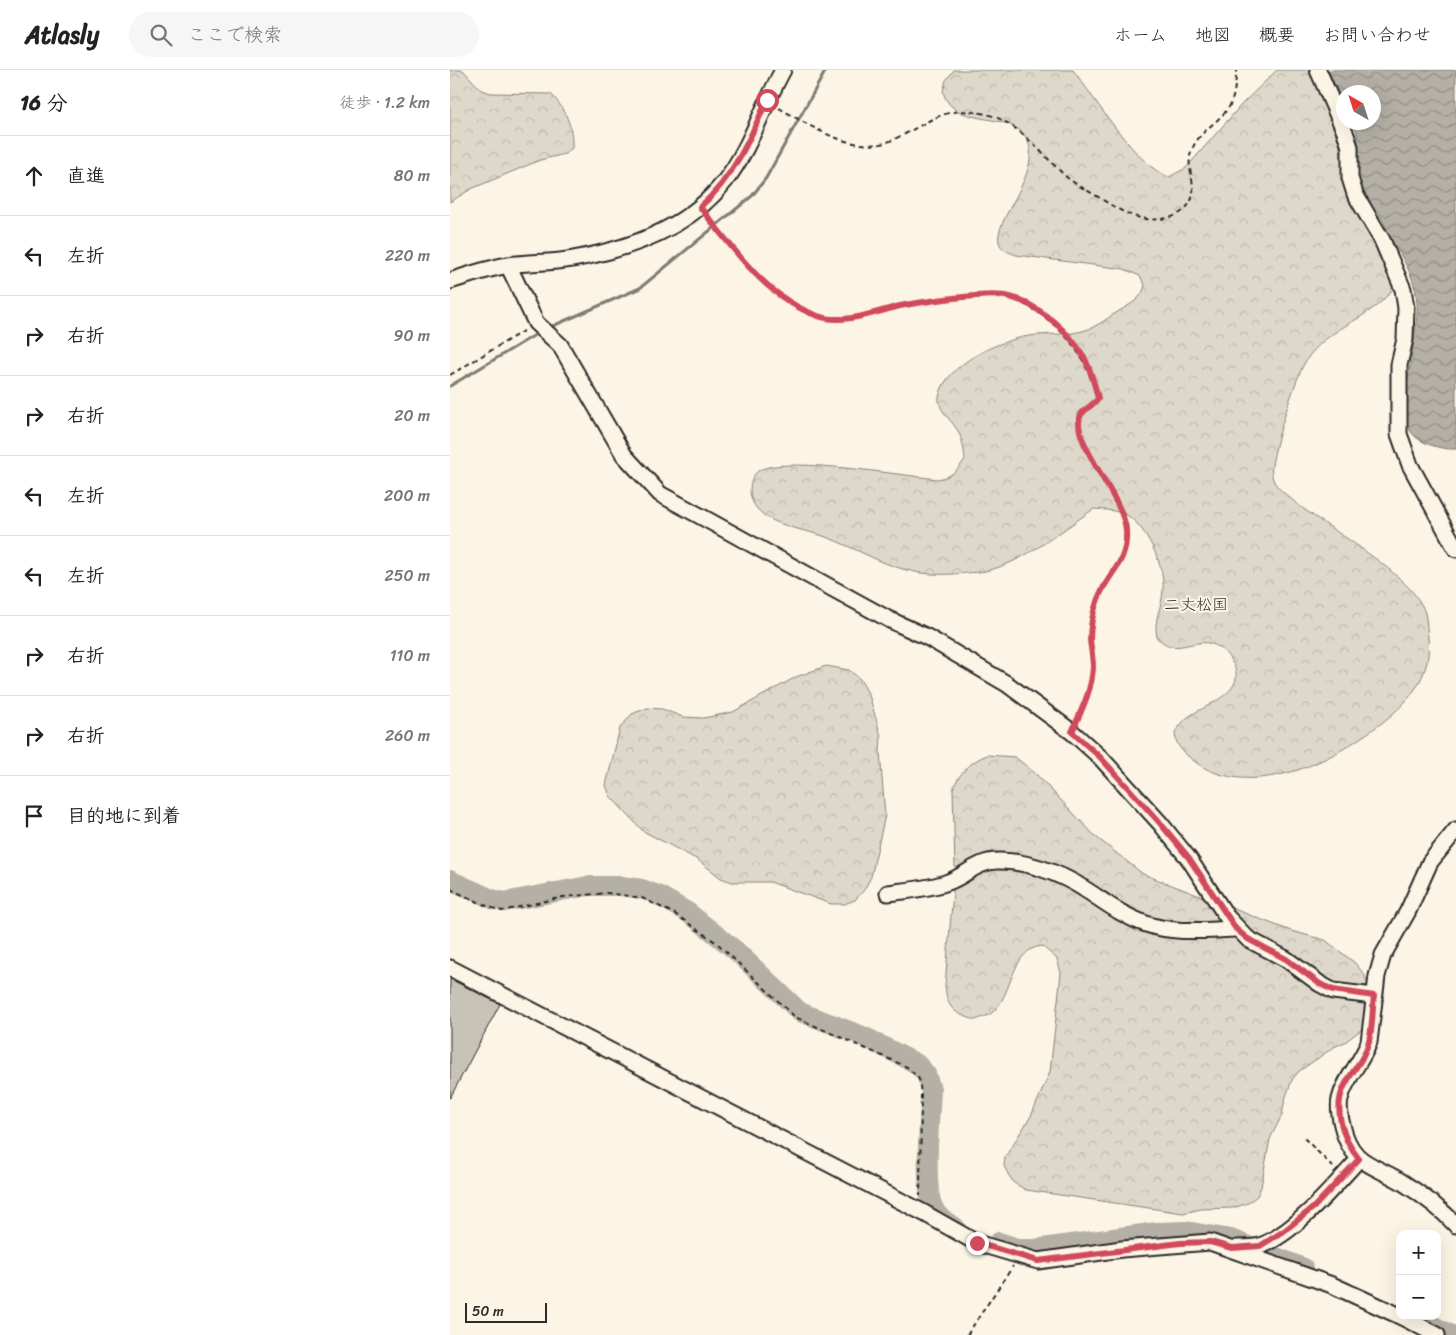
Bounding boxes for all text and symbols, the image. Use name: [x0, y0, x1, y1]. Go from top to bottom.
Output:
search box: [129, 12, 479, 57]
text: Atlasly: [25, 14, 99, 56]
text: ここで検索: [187, 18, 282, 51]
text: ホーム: [1114, 19, 1167, 51]
text: 地図: [1195, 19, 1231, 51]
text: 概要: [1259, 19, 1295, 51]
text: お問い合わせ: [1323, 19, 1431, 51]
icon: search: [147, 21, 175, 49]
text: 16 分: [20, 84, 67, 122]
north arrow: [1336, 85, 1381, 130]
text: 徒歩 · 1.2 km: [340, 88, 430, 117]
route start: [756, 89, 779, 112]
text: 直進: [67, 159, 105, 192]
text: 80 m: [394, 161, 430, 190]
icon: ahead: [20, 162, 48, 190]
text: 左折: [67, 239, 105, 272]
text: 220 m: [385, 241, 430, 270]
icon: left: [20, 242, 48, 270]
text: 右折: [67, 319, 105, 352]
text: 90 m: [394, 321, 430, 350]
icon: right: [20, 322, 48, 350]
text: 右折: [67, 399, 105, 432]
text: 20 m: [394, 401, 430, 430]
icon: right: [20, 402, 48, 430]
text: 左折: [67, 479, 105, 512]
text: 200 m: [384, 481, 430, 510]
icon: left: [20, 482, 48, 510]
text: 左折: [67, 559, 105, 592]
text: 250 m: [384, 561, 430, 590]
icon: left: [20, 562, 48, 590]
district label: 二丈松国: [1164, 590, 1228, 619]
text: 右折: [67, 639, 105, 672]
text: 110 m: [390, 641, 430, 670]
icon: right: [20, 642, 48, 670]
text: 右折: [67, 719, 105, 752]
text: 260 m: [385, 721, 430, 750]
icon: right: [20, 722, 48, 750]
text: 目的地に到着: [67, 799, 181, 832]
icon: arrive: [20, 802, 48, 830]
map controls: [1396, 1230, 1441, 1320]
button: +: [1396, 1230, 1441, 1275]
route end: [966, 1232, 989, 1255]
button: −: [1396, 1275, 1441, 1320]
text: 50 m: [472, 1299, 504, 1324]
scale bar: [465, 1300, 548, 1323]

